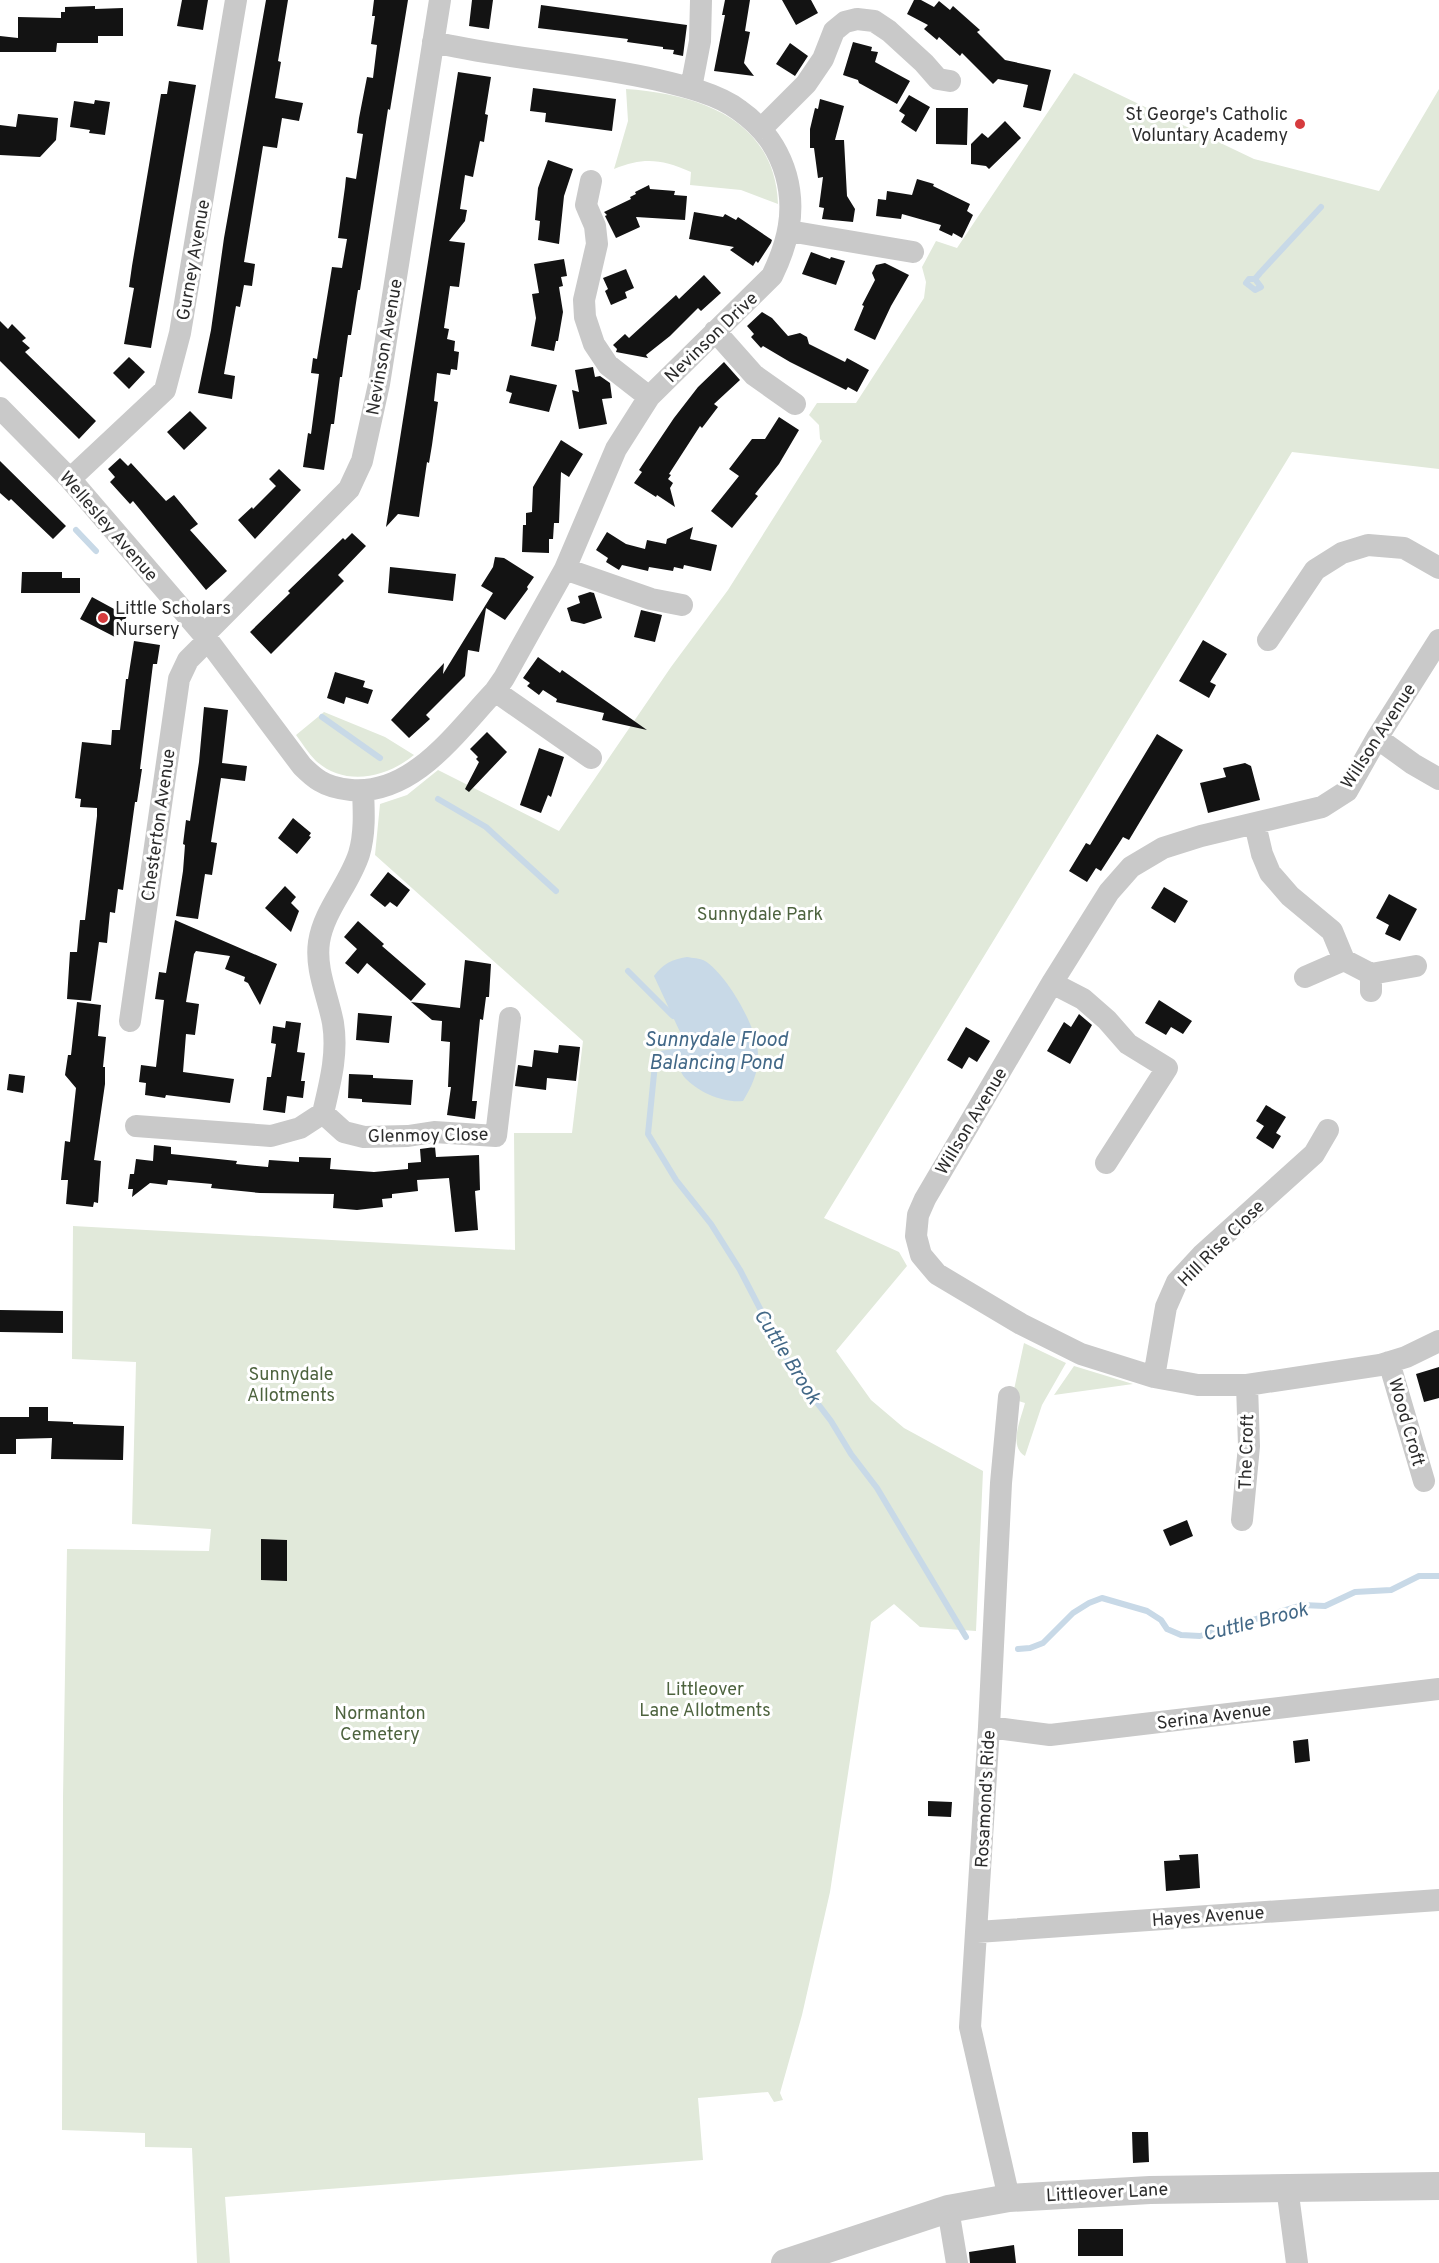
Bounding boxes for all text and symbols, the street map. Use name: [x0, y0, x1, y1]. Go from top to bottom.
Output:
place label: St George's Catholic Voluntary Academy: [1125, 104, 1288, 148]
marker: St George's Catholic Voluntary Academy: [1293, 117, 1307, 131]
street label: Gurney Avenue: [173, 198, 216, 323]
street label: Nevinson Avenue: [362, 277, 409, 417]
street label: Nevinson Drive: [660, 288, 764, 388]
street label: Wellesley Avenue: [54, 467, 162, 587]
place label: Little Scholars Nursery: [115, 598, 231, 642]
marker: Little Scholars Nursery: [96, 611, 110, 625]
street label: Willson Avenue: [1337, 680, 1422, 794]
street label: Chesterton Avenue: [137, 747, 182, 903]
park label: Sunnydale Park: [697, 904, 823, 927]
water label: Sunnydale Flood Balancing Pond: [644, 1028, 789, 1077]
street label: Willson Avenue: [931, 1064, 1013, 1180]
street label: Glenmoy Close: [367, 1124, 489, 1149]
street label: Hill Rise Close: [1174, 1196, 1270, 1292]
water label: Cuttle Brook: [747, 1305, 826, 1410]
park label: Sunnydale Allotments: [247, 1364, 335, 1408]
street label: Wood Croft: [1382, 1376, 1429, 1469]
street label: The Croft: [1235, 1414, 1260, 1490]
water label: Cuttle Brook: [1200, 1597, 1312, 1649]
park label: Littleover Lane Allotments: [639, 1679, 771, 1723]
street label: Serina Avenue: [1156, 1699, 1273, 1736]
park label: Normanton Cemetery: [334, 1703, 426, 1747]
street label: Rosamond's Ride: [971, 1729, 1002, 1869]
street label: Hayes Avenue: [1151, 1902, 1265, 1933]
street label: Littleover Lane: [1045, 2179, 1169, 2208]

